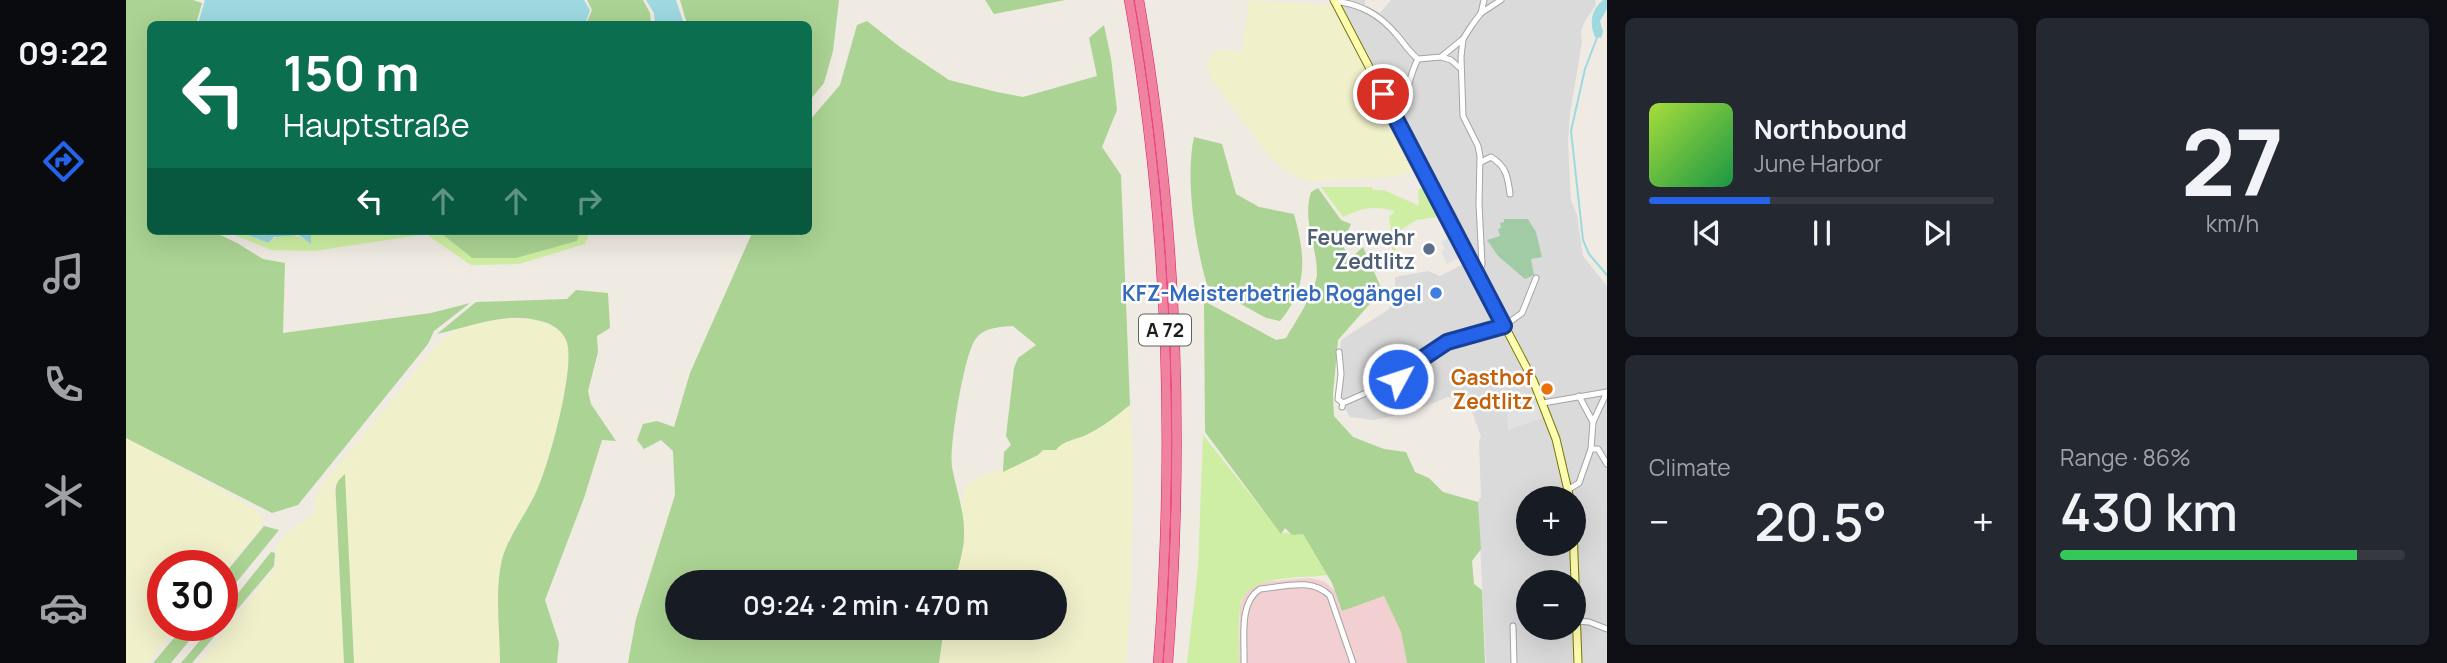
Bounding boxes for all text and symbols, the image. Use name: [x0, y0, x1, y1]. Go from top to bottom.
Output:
text: 09:22: [18, 31, 108, 75]
text: 150 m: [283, 39, 419, 106]
icon: left: [168, 49, 259, 140]
pin: [1353, 64, 1413, 124]
icon: arrive: [1364, 75, 1402, 113]
text: 27: [2181, 99, 2284, 223]
text: Hauptstraße: [283, 103, 470, 147]
text: Northbound: [1754, 111, 1907, 147]
icon: directions: [39, 137, 88, 186]
text: June Harbor: [1754, 147, 1882, 179]
icon: left: [351, 182, 389, 220]
icon: ahead: [424, 182, 462, 220]
icon: ahead: [497, 182, 535, 220]
icon: right: [570, 182, 608, 220]
text: km/h: [2206, 207, 2259, 239]
icon: previous: [1688, 214, 1726, 252]
icon: pause: [1803, 214, 1841, 252]
icon: next: [1918, 214, 1956, 252]
place label: Feuerwehr Zedtlitz: [1307, 223, 1415, 275]
marker: Feuerwehr Zedtlitz: [1421, 241, 1437, 257]
icon: music: [39, 249, 88, 298]
place label: KFZ-Meisterbetrieb Rogängel: [1122, 279, 1422, 307]
marker: KFZ-Meisterbetrieb Rogängel: [1428, 285, 1444, 301]
road number: A 72: [1139, 314, 1191, 346]
position arrow: [1361, 342, 1435, 416]
icon: phone: [39, 360, 88, 409]
place label: Gasthof Zedtlitz: [1451, 363, 1533, 415]
marker: Gasthof Zedtlitz: [1539, 381, 1555, 397]
text: Range · 86%: [2060, 441, 2191, 473]
text: Climate: [1649, 451, 1731, 483]
icon: climate: [39, 471, 88, 520]
text: 430 km: [2060, 476, 2238, 547]
map controls: [1516, 486, 1586, 640]
button: +: [1516, 486, 1586, 556]
text: 20.5°: [1755, 486, 1887, 557]
text: −: [1649, 495, 1670, 547]
text: +: [1972, 495, 1994, 547]
speed limit sign: 30: [147, 550, 238, 641]
button: −: [1516, 570, 1586, 640]
icon: car: [39, 583, 88, 632]
text: 09:24 · 2 min · 470 m: [743, 587, 989, 623]

